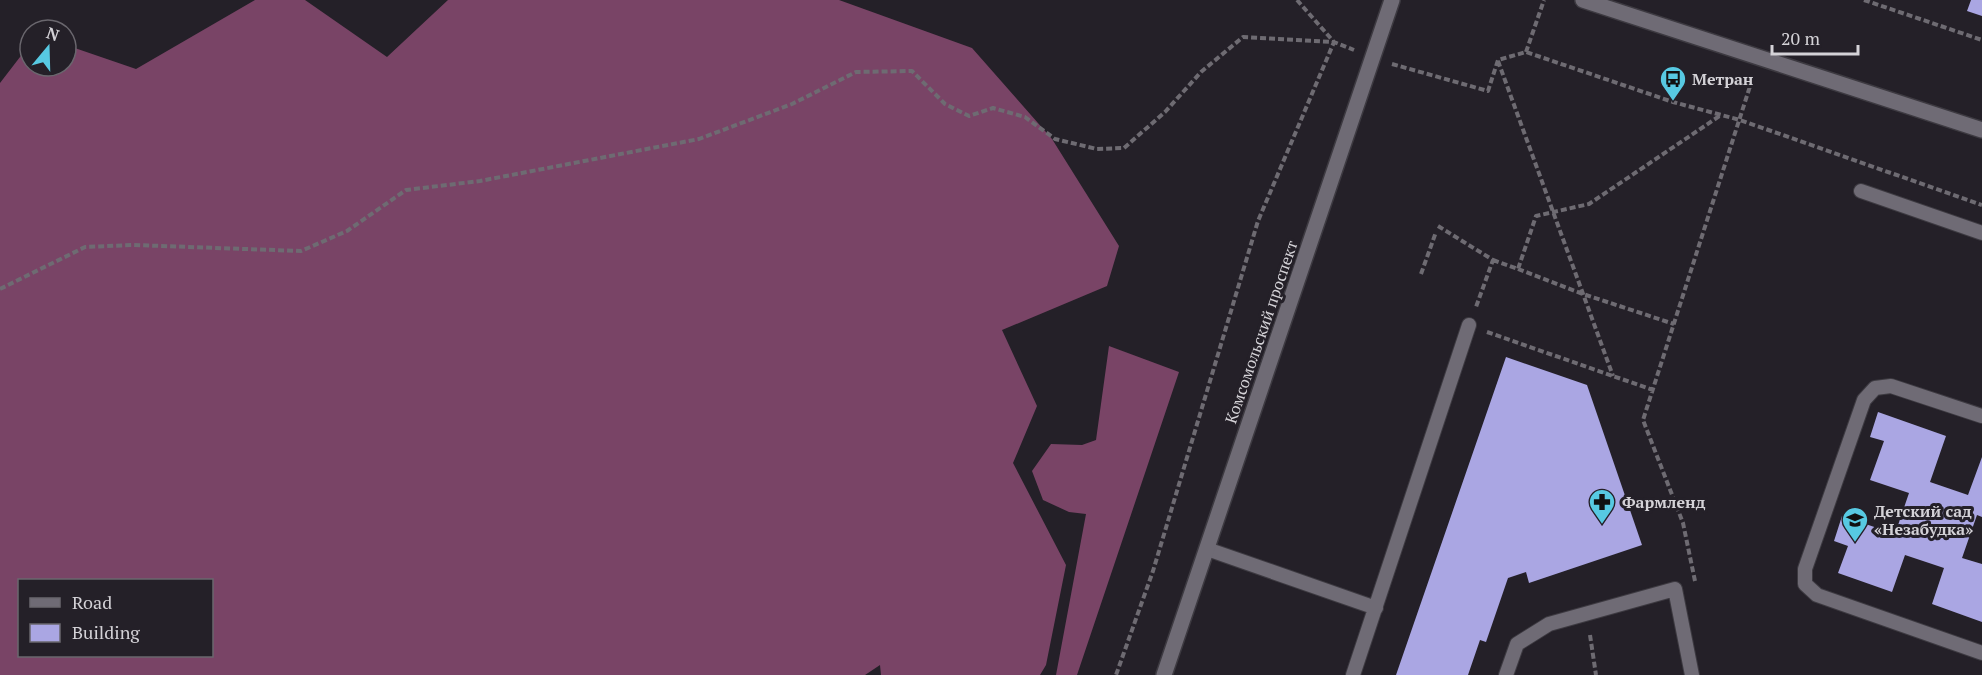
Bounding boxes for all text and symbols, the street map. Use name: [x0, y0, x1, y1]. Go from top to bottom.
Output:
north arrow: [18, 18, 78, 78]
scale bar: [1772, 18, 1858, 56]
text: N: [44, 21, 62, 46]
text: 20 m: [1781, 26, 1821, 50]
bus stop icon: Метран: [1658, 64, 1688, 102]
place label: Метран: [1692, 68, 1754, 90]
street label: Комсомольский проспект: [1219, 238, 1303, 426]
pharmacy icon: Фармленд: [1587, 487, 1617, 525]
place label: Фармленд: [1622, 491, 1706, 513]
place label: Детский сад «Незабудка»: [1874, 500, 1973, 540]
school or university icon: Детский сад «Незабудка»: [1840, 505, 1870, 543]
legend: [18, 579, 213, 657]
text: Road: [72, 590, 112, 614]
text: Building: [72, 620, 140, 644]

